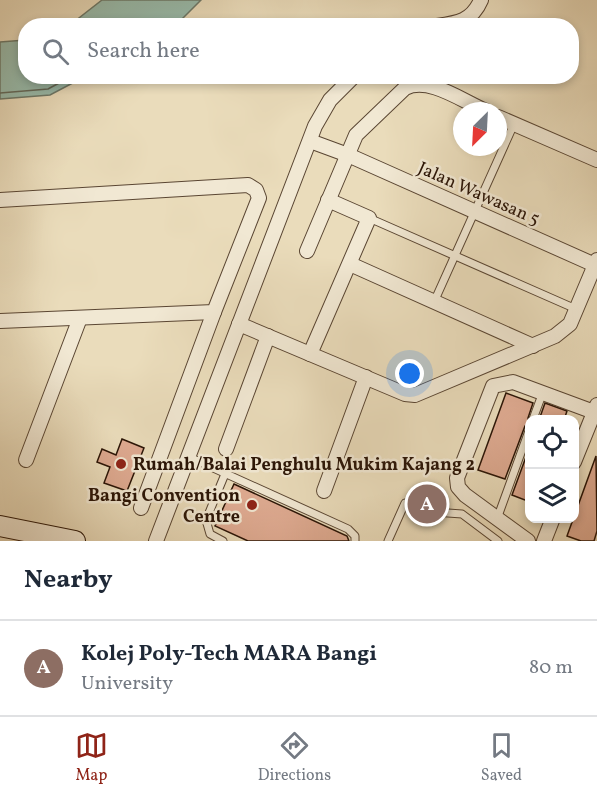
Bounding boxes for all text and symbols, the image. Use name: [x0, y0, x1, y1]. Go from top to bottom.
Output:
search box: [18, 18, 579, 84]
icon: search: [39, 35, 72, 68]
text: Search here: [87, 36, 200, 67]
north arrow: [453, 102, 507, 156]
street label: Jalan Wawasan 5: [414, 156, 543, 232]
your location: [395, 359, 424, 388]
map controls: [525, 415, 579, 523]
button: locate: [525, 415, 579, 469]
place label: Rumah/Balai Penghulu Mukim Kajang 2: [133, 453, 475, 478]
marker: Rumah/Balai Penghulu Mukim Kajang 2: [114, 457, 128, 471]
button: layers: [525, 469, 579, 523]
pin: A: [408, 482, 446, 526]
place label: Bangi Convention Centre: [88, 484, 240, 530]
marker: Bangi Convention Centre: [245, 498, 259, 512]
text: Nearby: [24, 562, 113, 598]
text: Kolej Poly-Tech MARA Bangi: [81, 639, 377, 670]
text: A: [36, 654, 51, 682]
text: 80 m: [529, 654, 573, 682]
text: University: [81, 670, 173, 698]
tab: Map: [75, 729, 108, 787]
tab: Directions: [258, 729, 331, 787]
tab: Saved: [481, 729, 522, 787]

